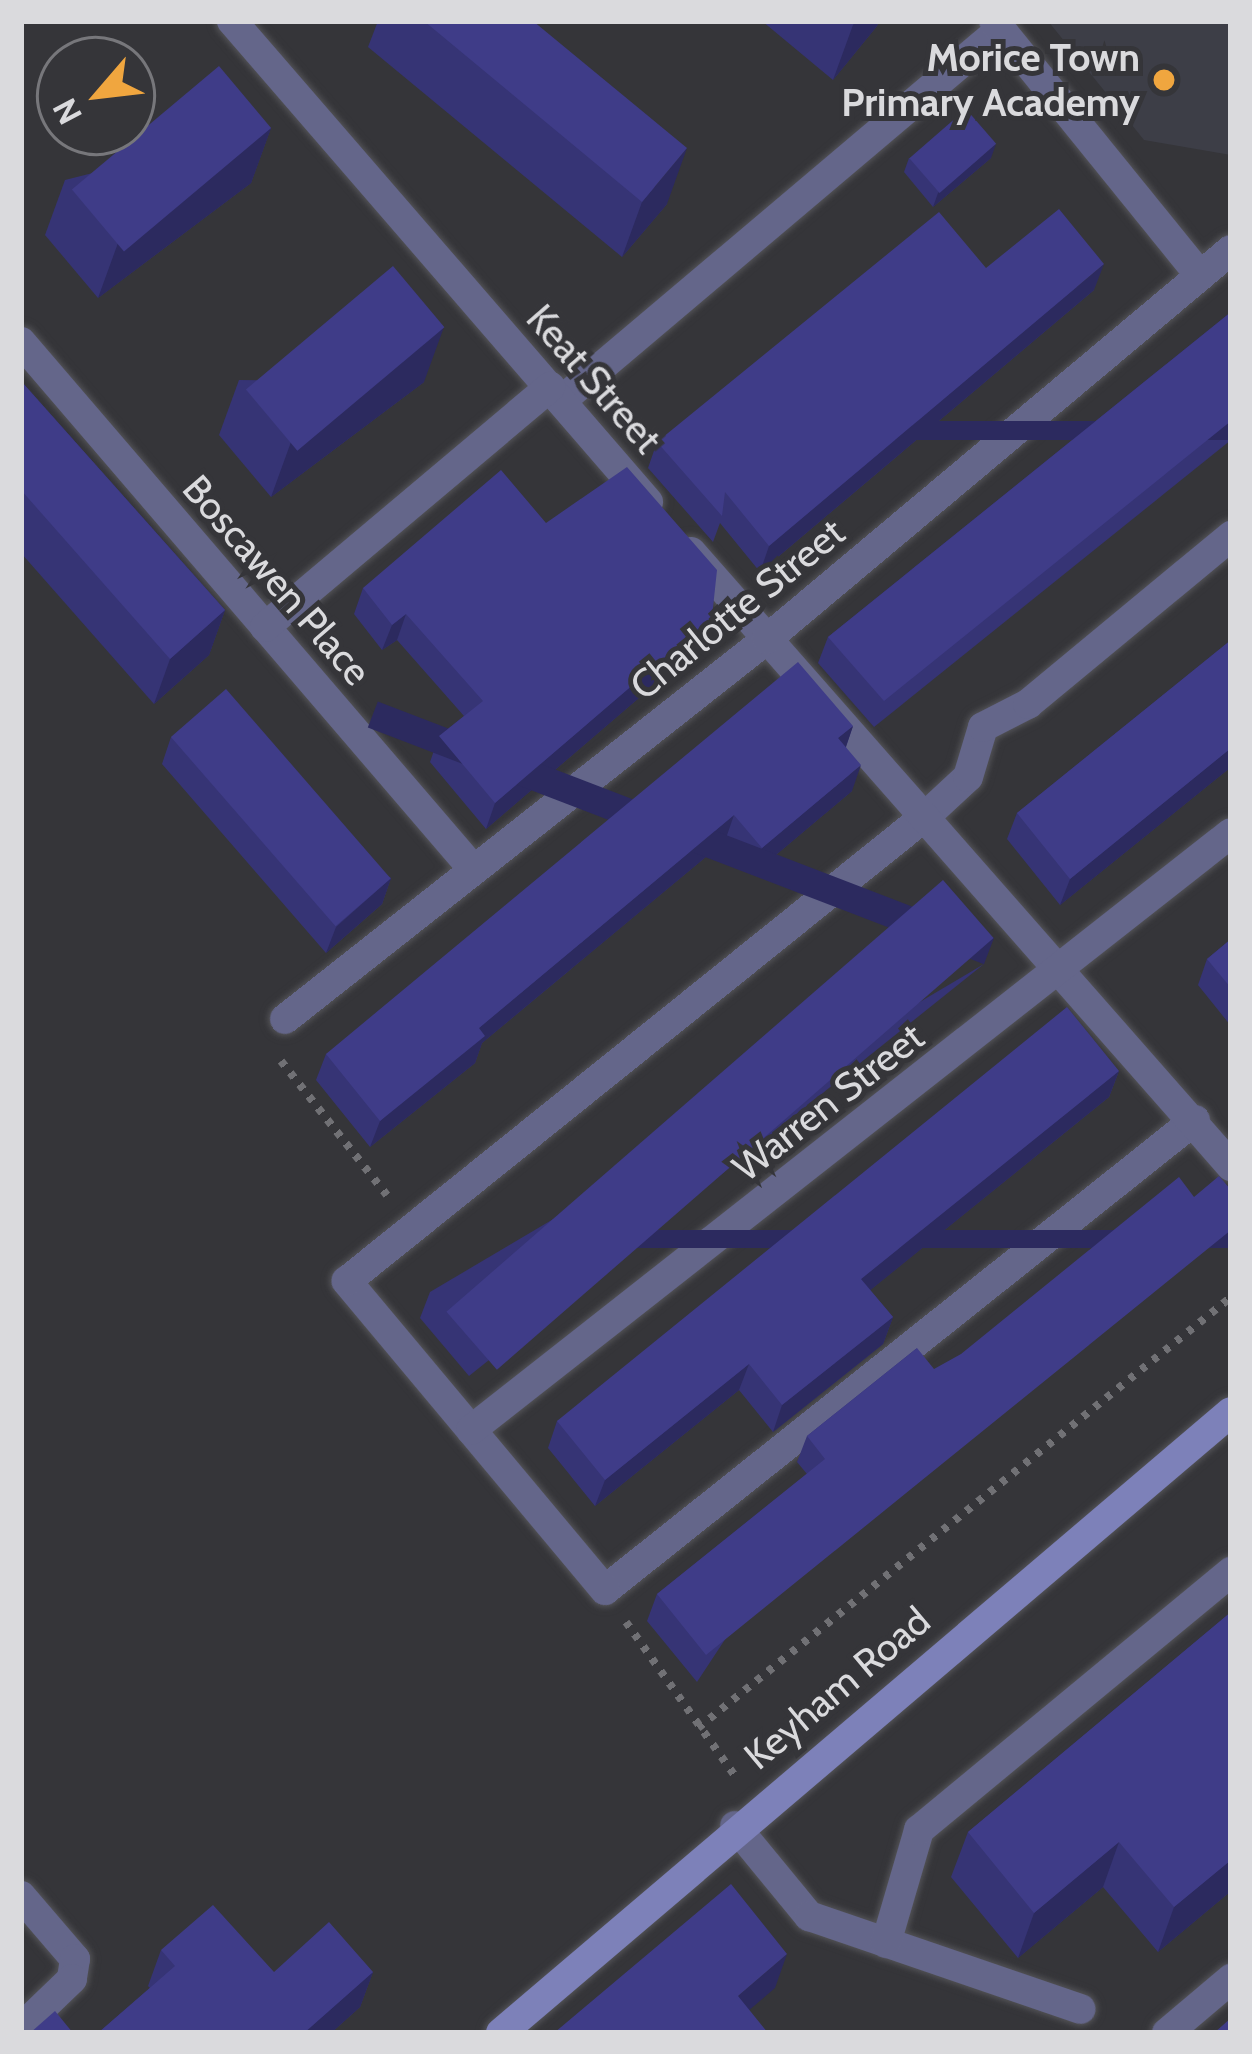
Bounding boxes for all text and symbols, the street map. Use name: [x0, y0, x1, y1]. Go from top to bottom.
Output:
place label: Morice Town Primary Academy: [841, 35, 1140, 126]
north arrow: [36, 36, 156, 156]
marker: Morice Town Primary Academy: [1151, 67, 1177, 93]
text: N: [44, 92, 90, 131]
street label: Keat Street: [517, 295, 671, 463]
street label: Boscawen Place: [173, 465, 381, 695]
street label: Charlotte Street: [621, 509, 853, 709]
street label: Warren Street: [723, 1013, 933, 1191]
street label: Keyham Road: [735, 1597, 939, 1779]

